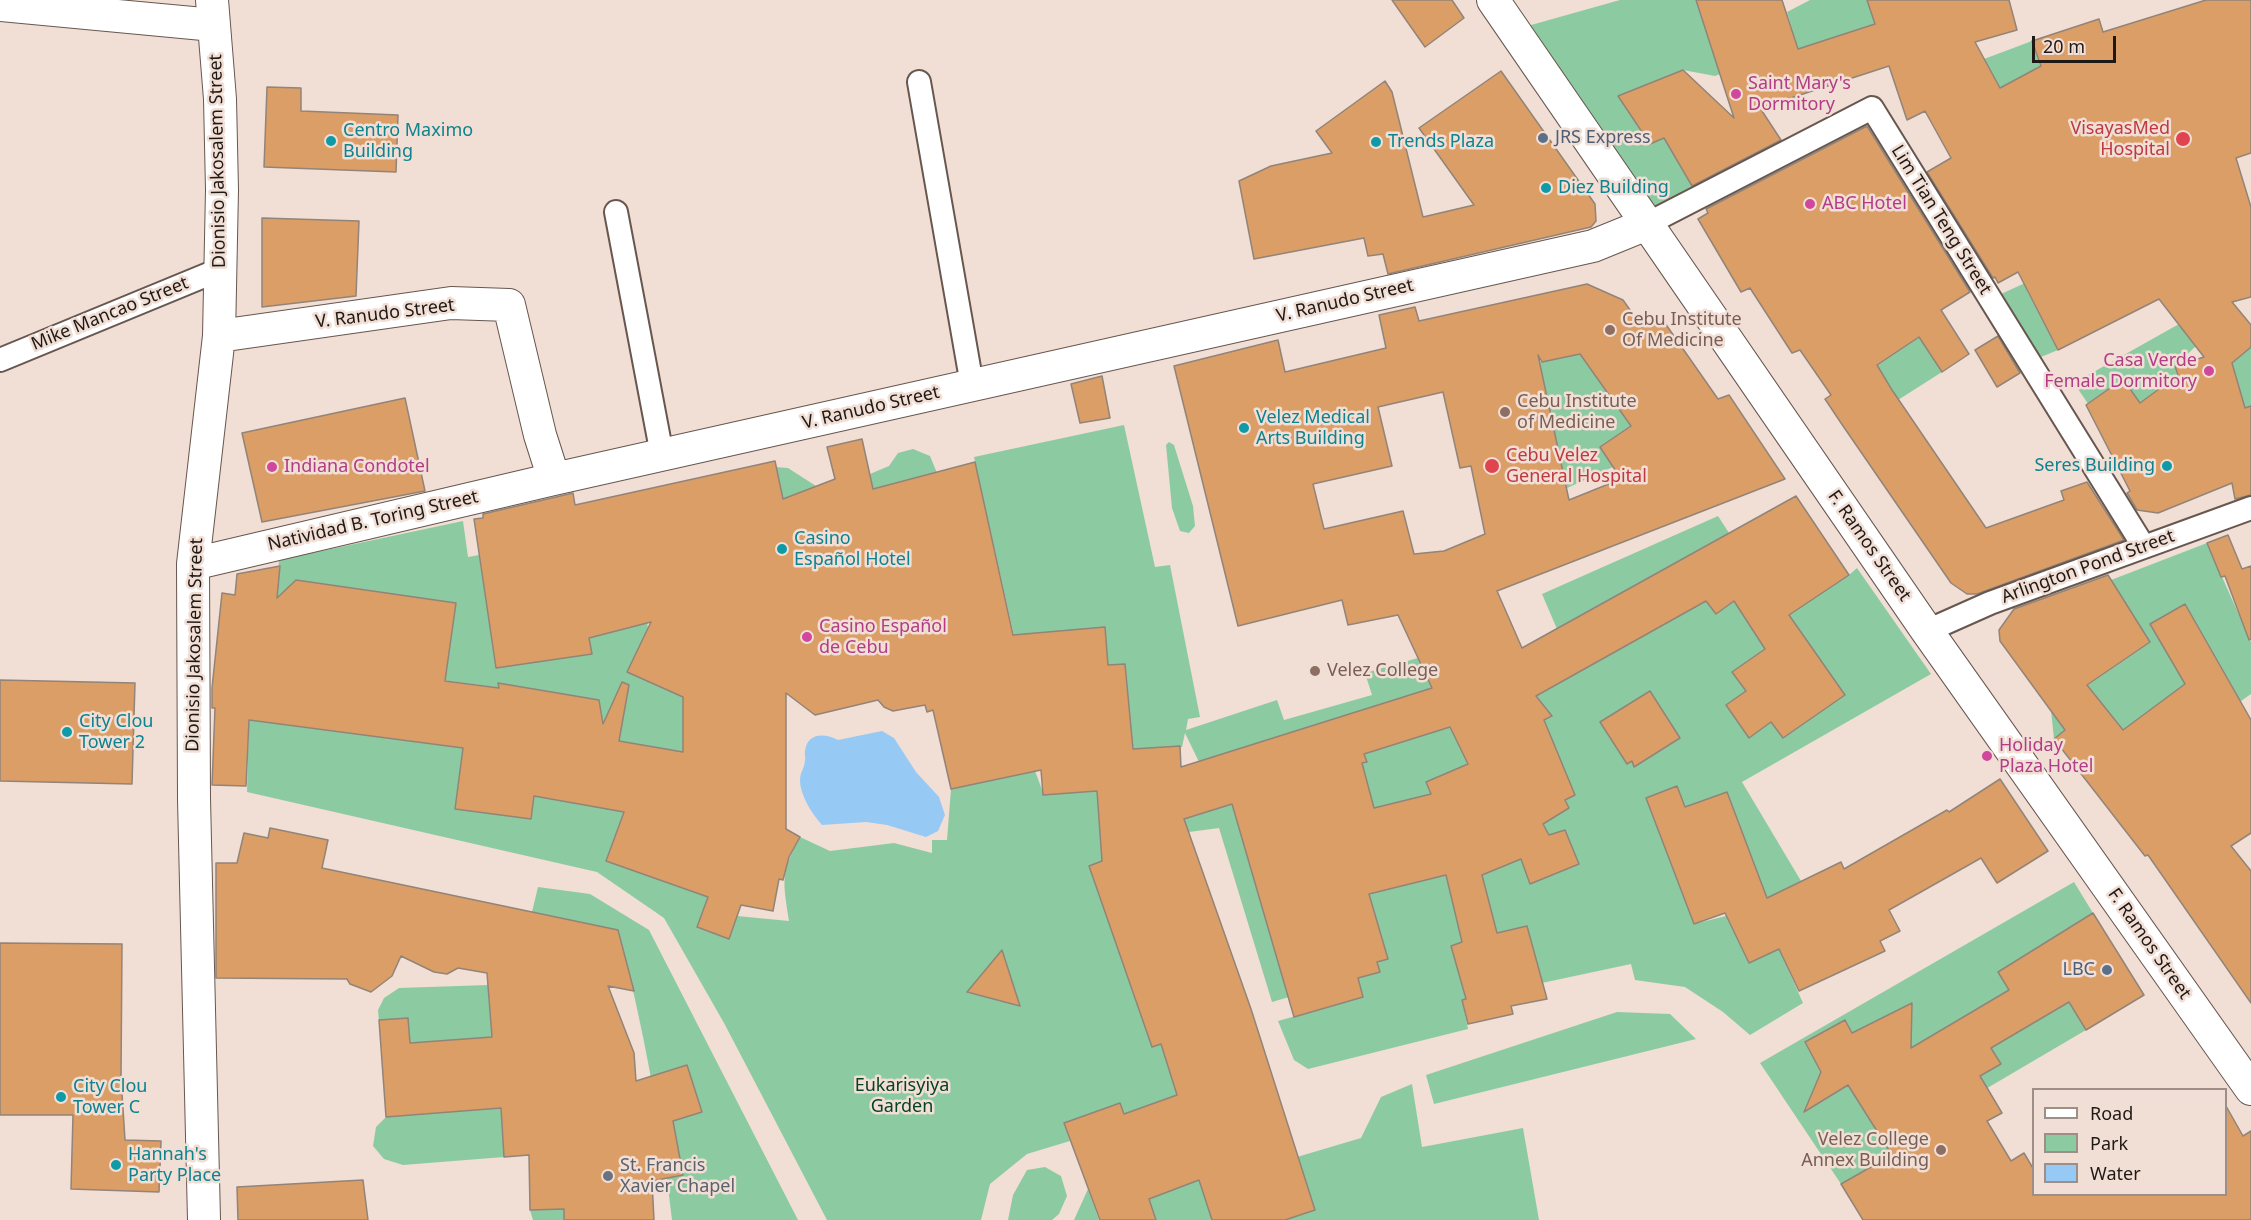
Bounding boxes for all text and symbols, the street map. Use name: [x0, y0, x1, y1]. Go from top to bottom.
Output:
scale bar: [2035, 24, 2119, 62]
text: 20 m: [2043, 34, 2085, 58]
street label: Dionisio Jakosalem Street: [205, 54, 231, 268]
place label: Saint Mary's Dormitory: [1748, 73, 1851, 116]
marker: Saint Mary's Dormitory: [1729, 87, 1743, 101]
place label: VisayasMed Hospital: [2070, 118, 2170, 160]
place label: Centro Maximo Building: [343, 120, 473, 162]
place label: JRS Express: [1555, 127, 1651, 149]
marker: VisayasMed Hospital: [2174, 130, 2192, 148]
place label: Trends Plaza: [1388, 131, 1494, 153]
marker: JRS Express: [1536, 131, 1550, 145]
marker: Centro Maximo Building: [324, 134, 338, 148]
marker: Trends Plaza: [1369, 135, 1383, 149]
street label: Lim Tian Teng Street: [1886, 141, 1996, 299]
place label: Diez Building: [1558, 177, 1669, 199]
marker: Diez Building: [1539, 181, 1553, 195]
place label: ABC Hotel: [1822, 193, 1907, 215]
marker: ABC Hotel: [1803, 197, 1817, 211]
street label: Mike Mancao Street: [28, 273, 192, 355]
street label: V. Ranudo Street: [1274, 275, 1416, 327]
street label: V. Ranudo Street: [314, 295, 456, 333]
place label: Cebu Institute Of Medicine: [1622, 309, 1742, 352]
marker: Cebu Institute Of Medicine: [1603, 323, 1617, 337]
place label: Casa Verde Female Dormitory: [2044, 350, 2197, 392]
marker: Casa Verde Female Dormitory: [2202, 364, 2216, 378]
street label: V. Ranudo Street: [800, 382, 942, 434]
place label: Cebu Institute of Medicine: [1517, 391, 1637, 434]
marker: Cebu Institute of Medicine: [1498, 405, 1512, 419]
place label: Velez Medical Arts Building: [1256, 407, 1370, 450]
marker: Velez Medical Arts Building: [1237, 421, 1251, 435]
place label: Cebu Velez General Hospital: [1506, 445, 1647, 488]
place label: Seres Building: [2034, 455, 2155, 477]
place label: Indiana Condotel: [284, 456, 430, 478]
marker: Cebu Velez General Hospital: [1483, 457, 1501, 475]
marker: Seres Building: [2160, 459, 2174, 473]
marker: Indiana Condotel: [265, 460, 279, 474]
street label: Natividad B. Toring Street: [266, 486, 480, 556]
street label: F. Ramos Street: [1823, 486, 1915, 606]
street label: Arlington Pond Street: [1999, 526, 2177, 608]
place label: Casino Español Hotel: [794, 528, 911, 570]
street label: Dionisio Jakosalem Street: [182, 538, 208, 752]
marker: Casino Español Hotel: [775, 542, 789, 556]
place label: Casino Español de Cebu: [819, 616, 947, 658]
marker: Casino Español de Cebu: [800, 630, 814, 644]
place label: Velez College: [1327, 660, 1438, 682]
marker: Velez College: [1308, 664, 1322, 678]
place label: City Clou Tower 2: [79, 711, 153, 754]
marker: City Clou Tower 2: [60, 725, 74, 739]
place label: Holiday Plaza Hotel: [1999, 735, 2093, 777]
marker: Holiday Plaza Hotel: [1980, 749, 1994, 763]
street label: F. Ramos Street: [2103, 884, 2195, 1004]
place label: LBC: [2062, 959, 2095, 981]
marker: LBC: [2100, 963, 2114, 977]
park label: Eukarisyiya Garden: [855, 1075, 949, 1118]
place label: City Clou Tower C: [73, 1076, 147, 1118]
legend: [2032, 1088, 2227, 1196]
marker: City Clou Tower C: [54, 1090, 68, 1104]
text: Road: [2090, 1101, 2133, 1125]
place label: Velez College Annex Building: [1801, 1129, 1929, 1172]
text: Park: [2090, 1131, 2128, 1155]
marker: Velez College Annex Building: [1934, 1143, 1948, 1157]
place label: Hannah's Party Place: [128, 1144, 221, 1186]
place label: St. Francis Xavier Chapel: [620, 1155, 735, 1198]
marker: Hannah's Party Place: [109, 1158, 123, 1172]
text: Water: [2090, 1161, 2141, 1185]
marker: St. Francis Xavier Chapel: [601, 1169, 615, 1183]

